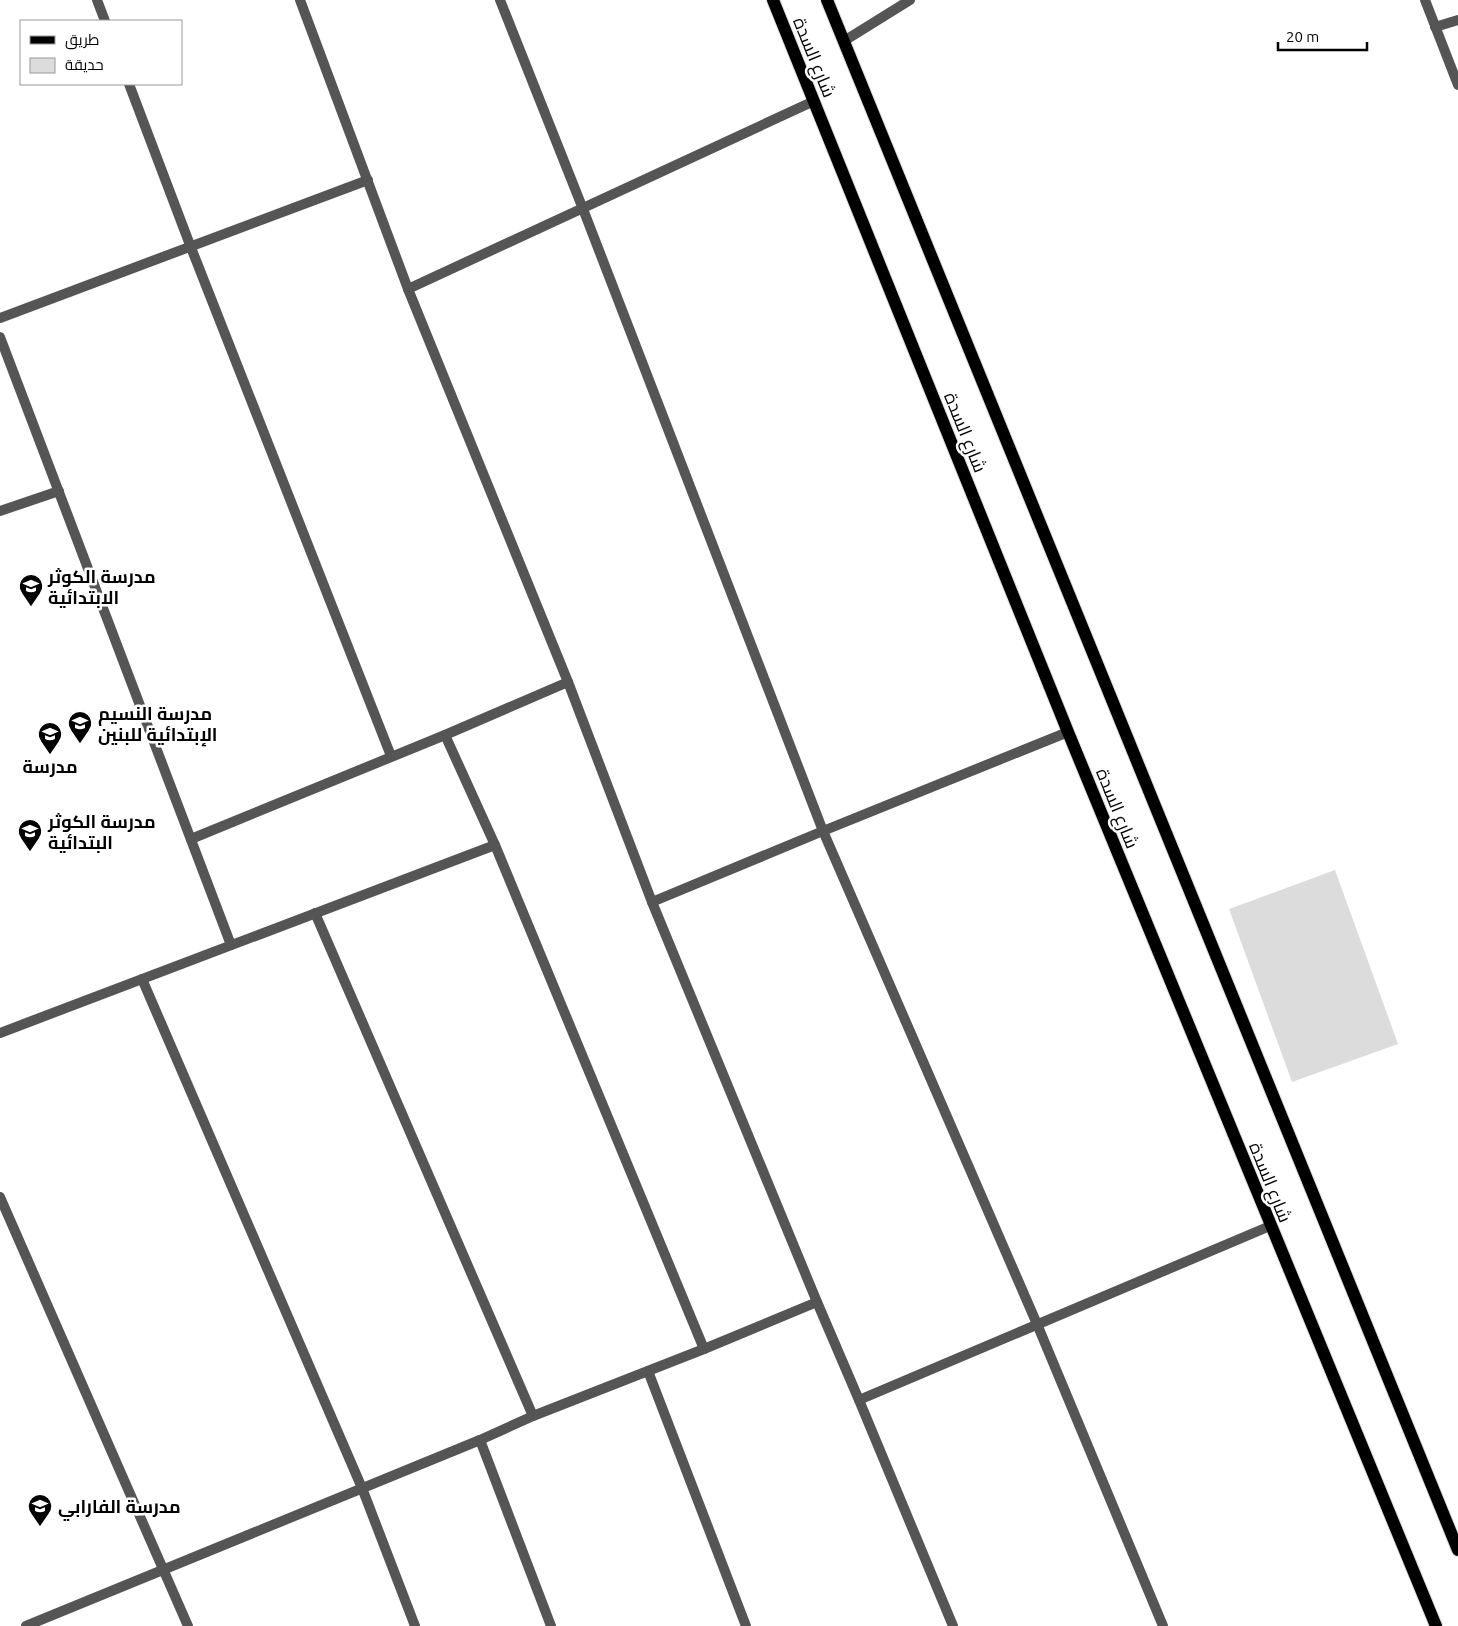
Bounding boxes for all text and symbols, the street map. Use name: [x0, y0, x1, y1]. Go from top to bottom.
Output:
street label: شارع السدة: [787, 14, 840, 101]
legend: [20, 20, 182, 85]
scale bar: [1278, 20, 1367, 52]
text: 20 m: [1286, 28, 1319, 45]
text: طريق: [65, 31, 99, 50]
text: حديقة: [65, 56, 104, 73]
street label: شارع السدة: [938, 389, 991, 476]
place label: مدرسة الكوثر الابتدائية: [47, 566, 156, 608]
school or university icon: مدرسة الكوثر الابتدائية: [18, 573, 44, 607]
place label: مدرسة النسيم الإبتدائية للبنين: [98, 703, 217, 747]
school or university icon: مدرسة النسيم الإبتدائية للبنين: [67, 710, 93, 744]
school or university icon: مدرسة: [37, 721, 63, 755]
place label: مدرسة: [22, 756, 78, 777]
street label: شارع السدة: [1090, 765, 1143, 852]
place label: مدرسة الكوثر البتدائية: [47, 811, 156, 853]
school or university icon: مدرسة الكوثر البتدائية: [17, 818, 43, 852]
street label: شارع السدة: [1243, 1139, 1296, 1226]
school or university icon: مدرسة الفارابي: [27, 1493, 53, 1527]
place label: مدرسة الفارابي: [58, 1496, 181, 1522]

